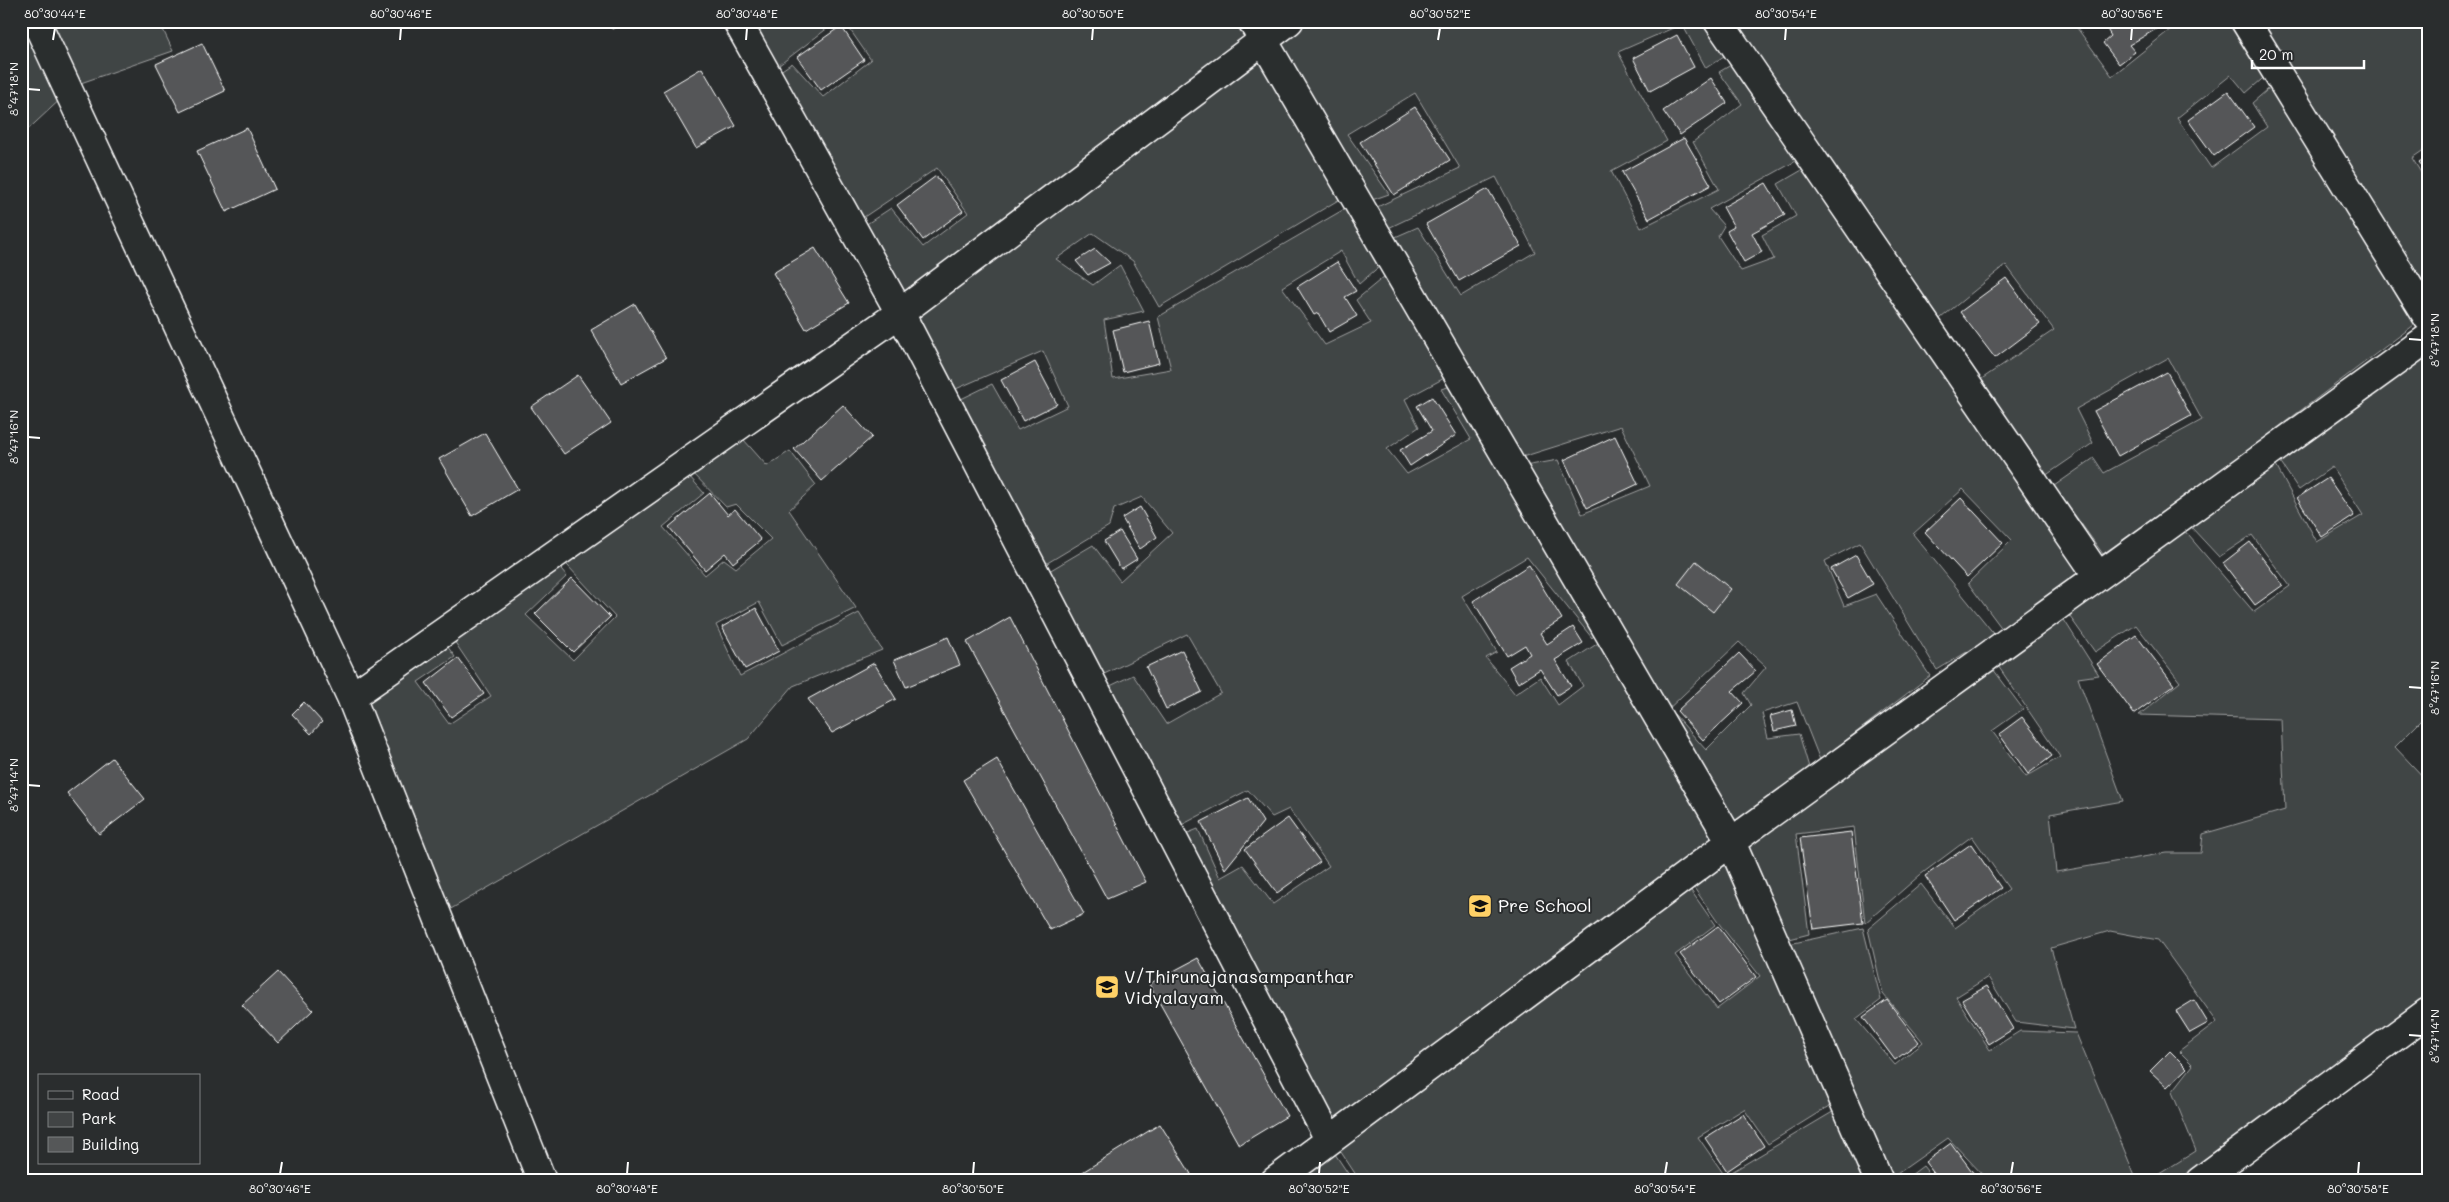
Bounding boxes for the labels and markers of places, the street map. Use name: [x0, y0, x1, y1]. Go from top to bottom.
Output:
school or university icon: Pre School: [1467, 893, 1493, 919]
place label: Pre School: [1498, 893, 1592, 917]
place label: V/Thirunajanasampanthar Vidyalayam: [1124, 964, 1354, 1009]
school or university icon: V/Thirunajanasampanthar Vidyalayam: [1094, 974, 1120, 1000]

